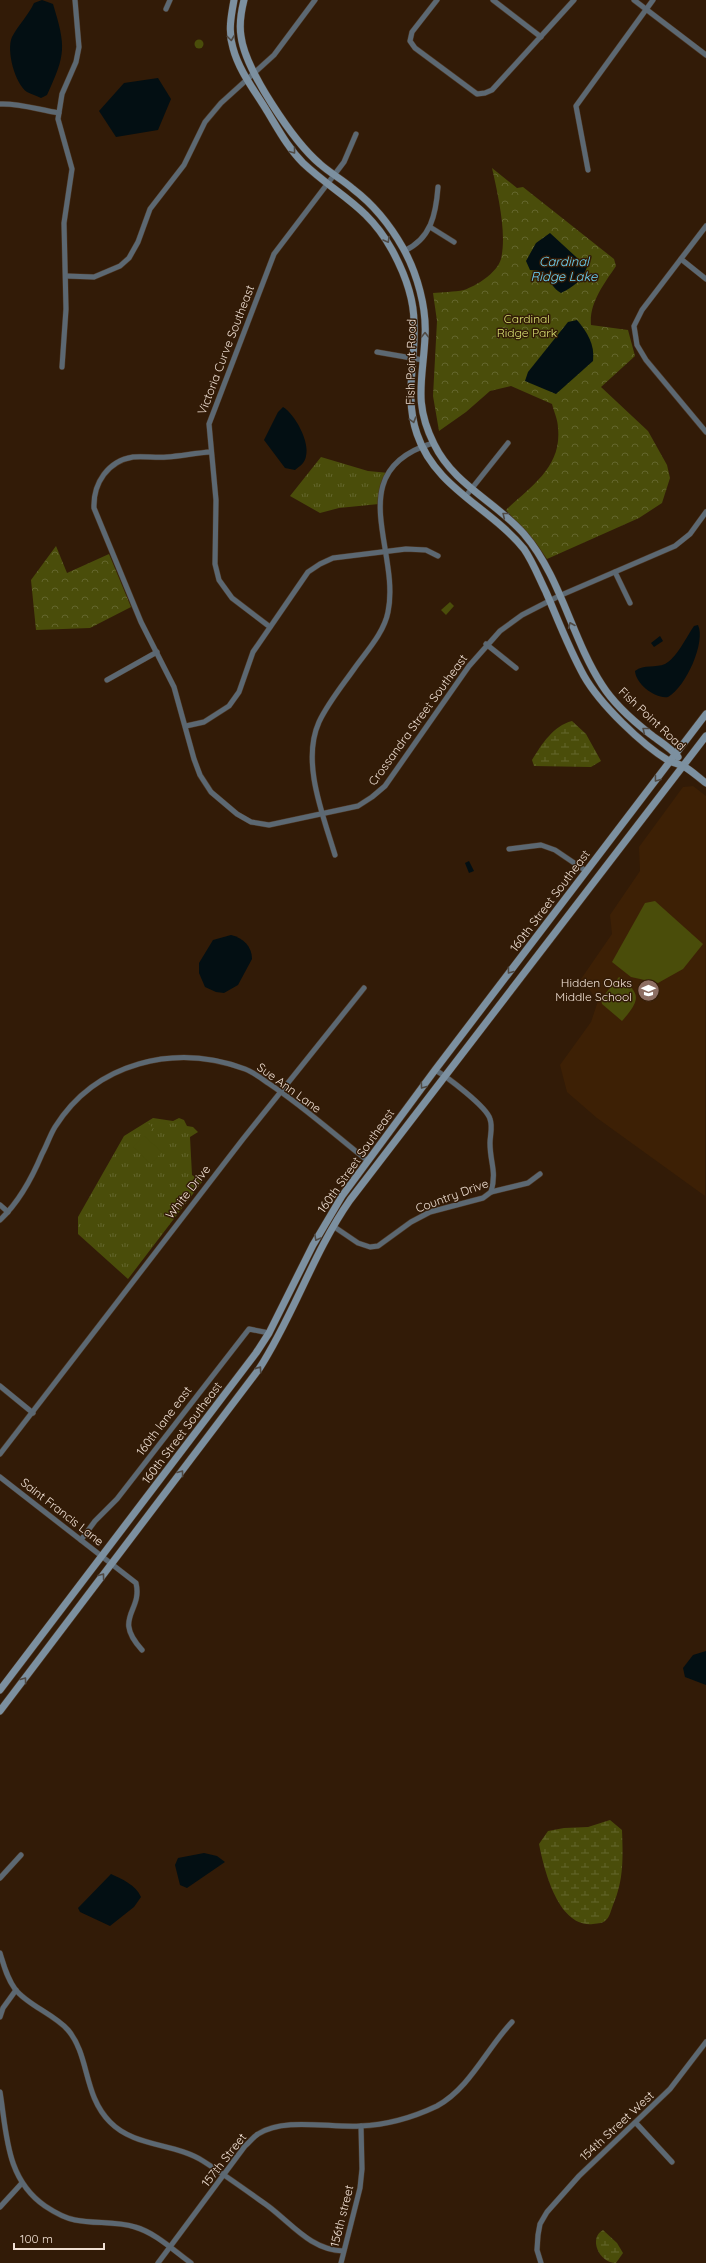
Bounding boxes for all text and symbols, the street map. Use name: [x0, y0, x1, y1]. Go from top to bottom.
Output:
one-way arrow: [226, 35, 235, 42]
one-way arrow: [289, 147, 296, 154]
one-way arrow: [382, 236, 389, 243]
water label: Cardinal Ridge Lake: [531, 253, 598, 284]
street label: Victoria Curve Southeast: [194, 283, 257, 417]
park label: Cardinal Ridge Park: [497, 311, 557, 340]
street label: Fish Point Road: [402, 319, 419, 405]
one-way arrow: [421, 332, 429, 338]
one-way arrow: [408, 417, 417, 424]
one-way arrow: [502, 513, 509, 520]
one-way arrow: [568, 622, 576, 630]
street label: Crossandra Street Southeast: [365, 651, 470, 788]
street label: Fish Point Road: [616, 684, 689, 753]
one-way arrow: [642, 728, 650, 735]
one-way arrow: [655, 774, 662, 781]
street label: 160th Street Southeast: [506, 847, 593, 955]
one-way arrow: [508, 967, 515, 974]
place label: Hidden Oaks Middle School: [555, 975, 632, 1004]
school or university icon: Hidden Oaks Middle School: [635, 977, 661, 1003]
street label: Sue Ann Lane: [254, 1059, 325, 1116]
one-way arrow: [421, 1082, 428, 1089]
street label: 160th Street Southeast: [314, 1106, 397, 1216]
street label: White Drive: [162, 1162, 213, 1222]
street label: Country Drive: [413, 1175, 491, 1216]
one-way arrow: [314, 1234, 322, 1242]
one-way arrow: [254, 1366, 262, 1373]
street label: 160th Street Southeast: [138, 1379, 225, 1487]
street label: 160th lane east: [133, 1383, 195, 1458]
one-way arrow: [176, 1470, 183, 1477]
street label: Saint Francis Lane: [18, 1475, 107, 1549]
one-way arrow: [98, 1574, 105, 1581]
one-way arrow: [19, 1677, 26, 1684]
street label: 154th Street West: [577, 2088, 657, 2164]
street label: 157th Street: [198, 2130, 249, 2190]
street label: 156th street: [327, 2183, 356, 2248]
scale bar: [14, 2225, 104, 2251]
text: 100 m: [20, 2231, 53, 2246]

